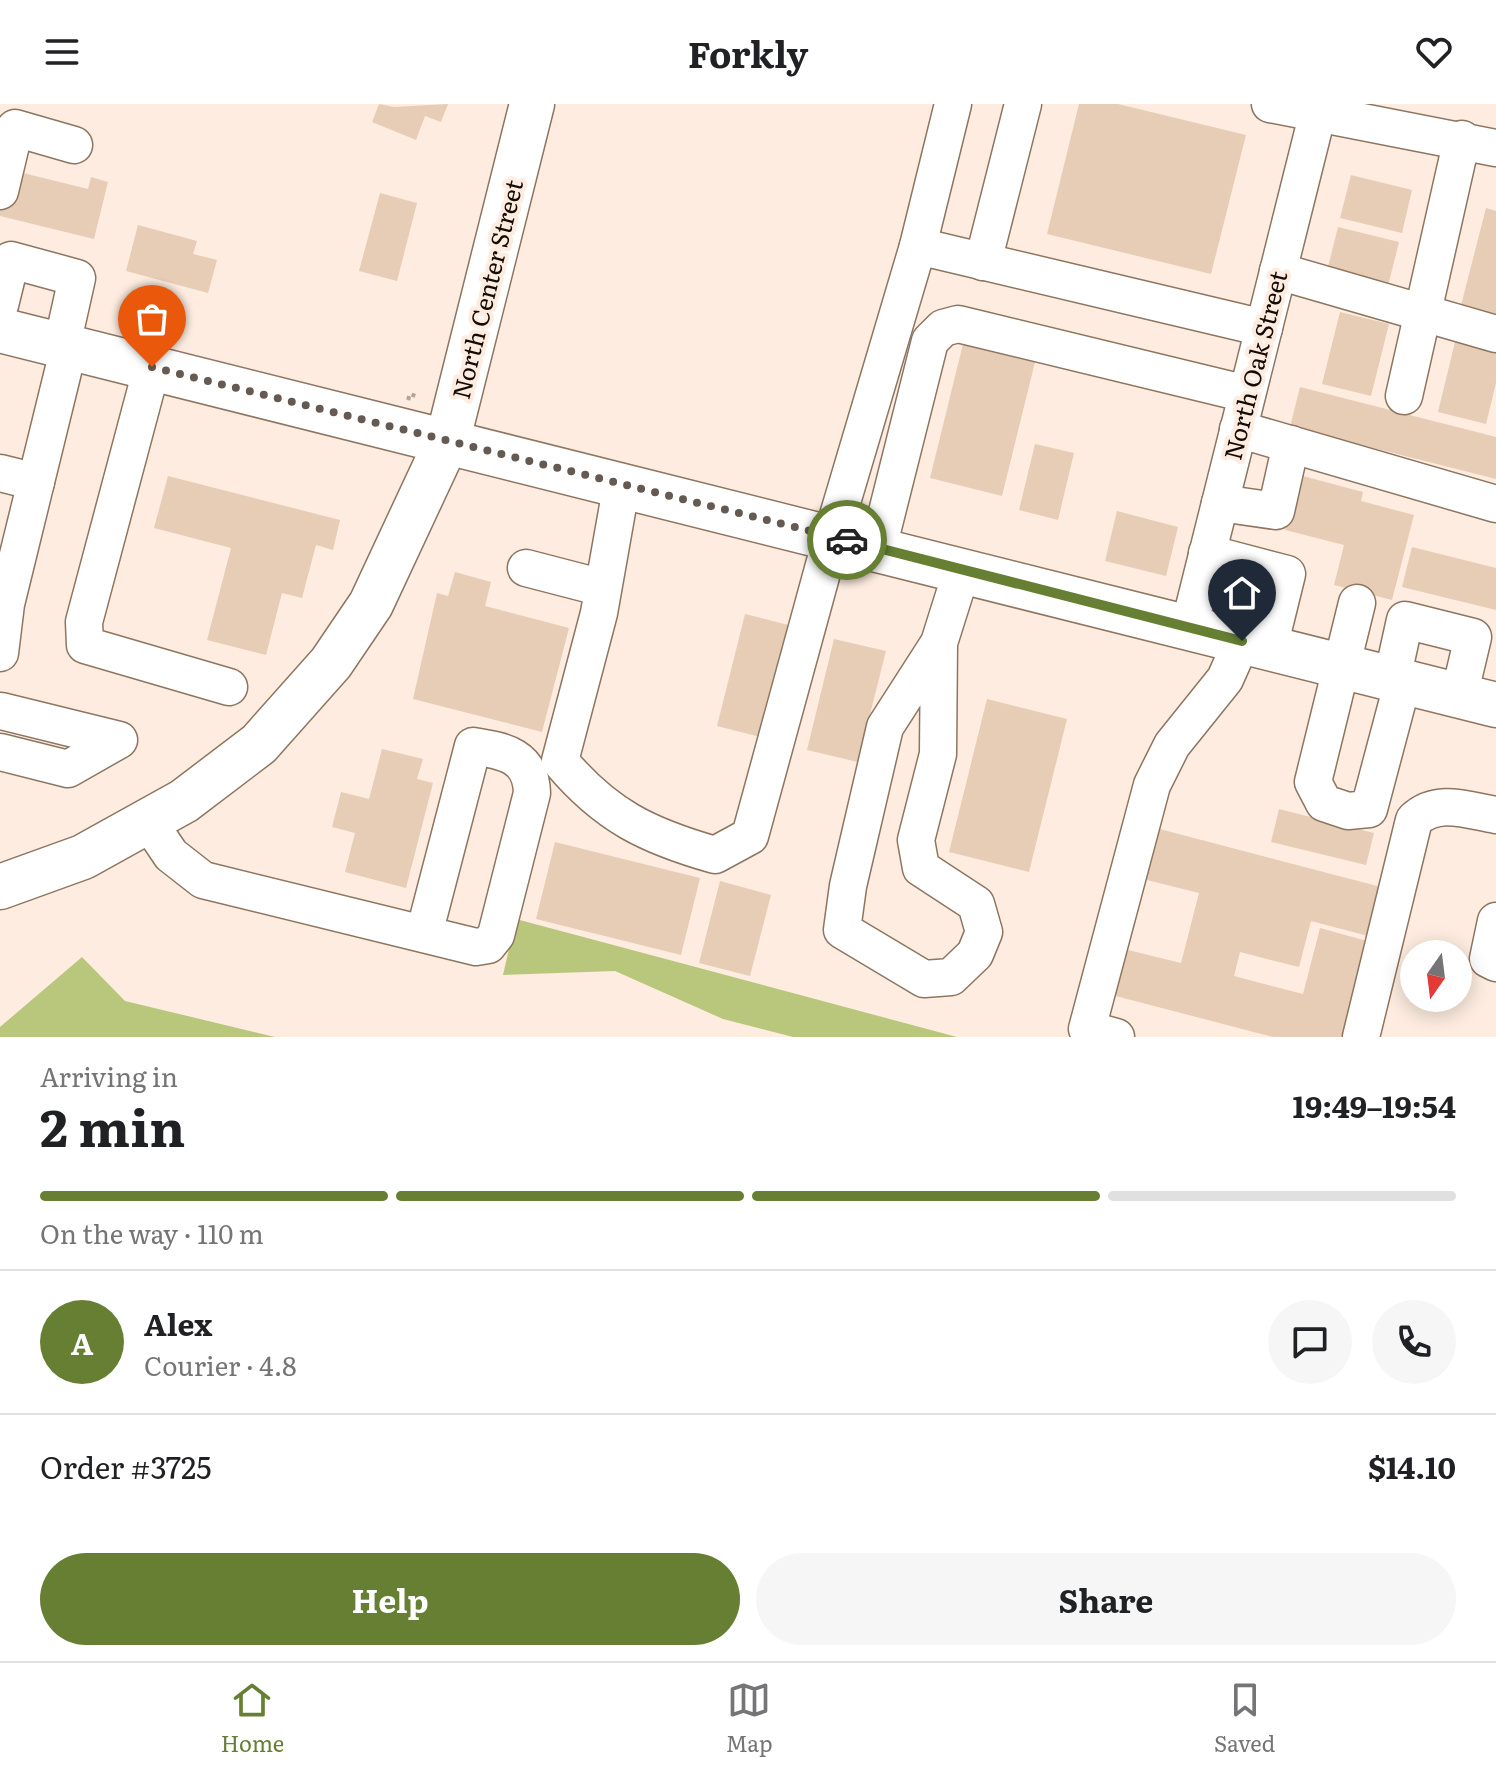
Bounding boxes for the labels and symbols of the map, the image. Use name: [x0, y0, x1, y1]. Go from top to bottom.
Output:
street label: North Center Street: [442, 175, 530, 402]
street label: North Oak Street: [1214, 267, 1294, 463]
pin: [118, 285, 186, 367]
courier: [807, 500, 887, 580]
pin: [1208, 559, 1276, 641]
north arrow: [1400, 940, 1472, 1012]

